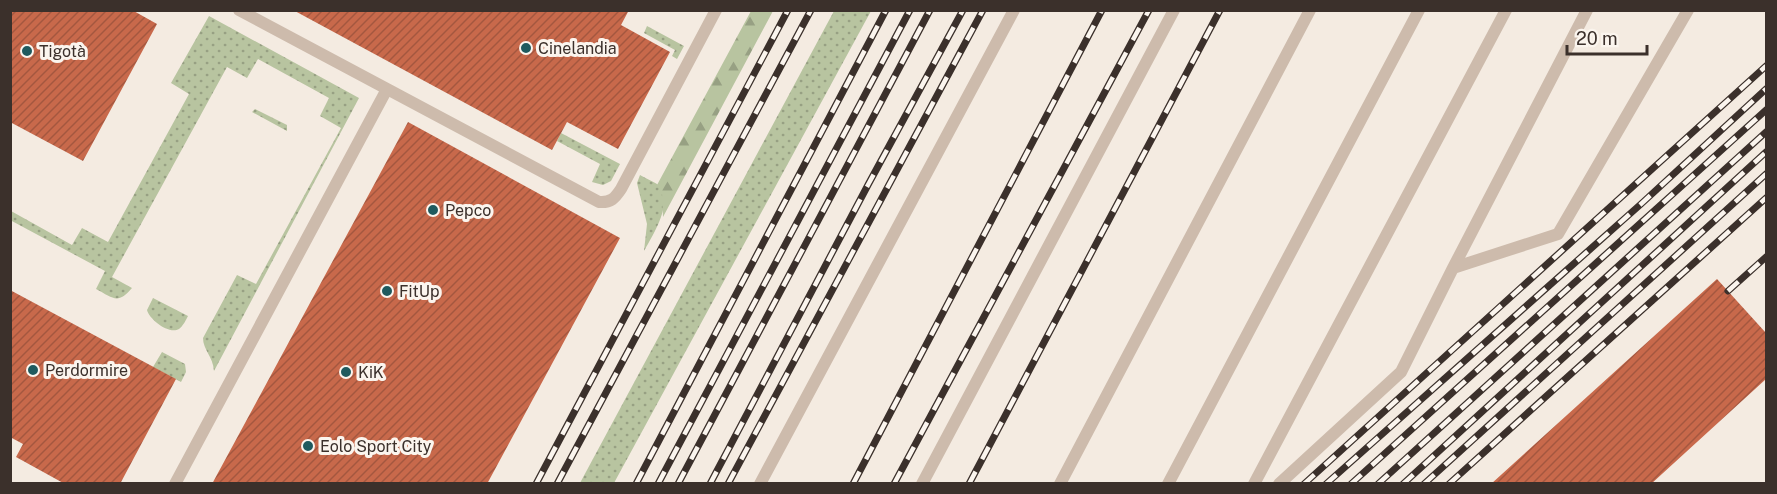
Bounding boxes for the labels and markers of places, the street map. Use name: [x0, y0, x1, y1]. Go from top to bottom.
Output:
place label: Cinelandia: [538, 39, 617, 58]
marker: Cinelandia: [519, 41, 533, 55]
place label: Tigotà: [39, 42, 86, 61]
marker: Tigotà: [20, 44, 34, 58]
place label: Pepco: [445, 201, 491, 220]
marker: Pepco: [426, 203, 440, 217]
place label: FitUp: [399, 282, 439, 301]
marker: FitUp: [380, 284, 394, 298]
place label: Perdormire: [45, 361, 128, 380]
marker: Perdormire: [26, 363, 40, 377]
place label: KiK: [358, 363, 384, 382]
marker: KiK: [339, 365, 353, 379]
place label: Eolo Sport City: [320, 437, 432, 456]
marker: Eolo Sport City: [301, 439, 315, 453]

